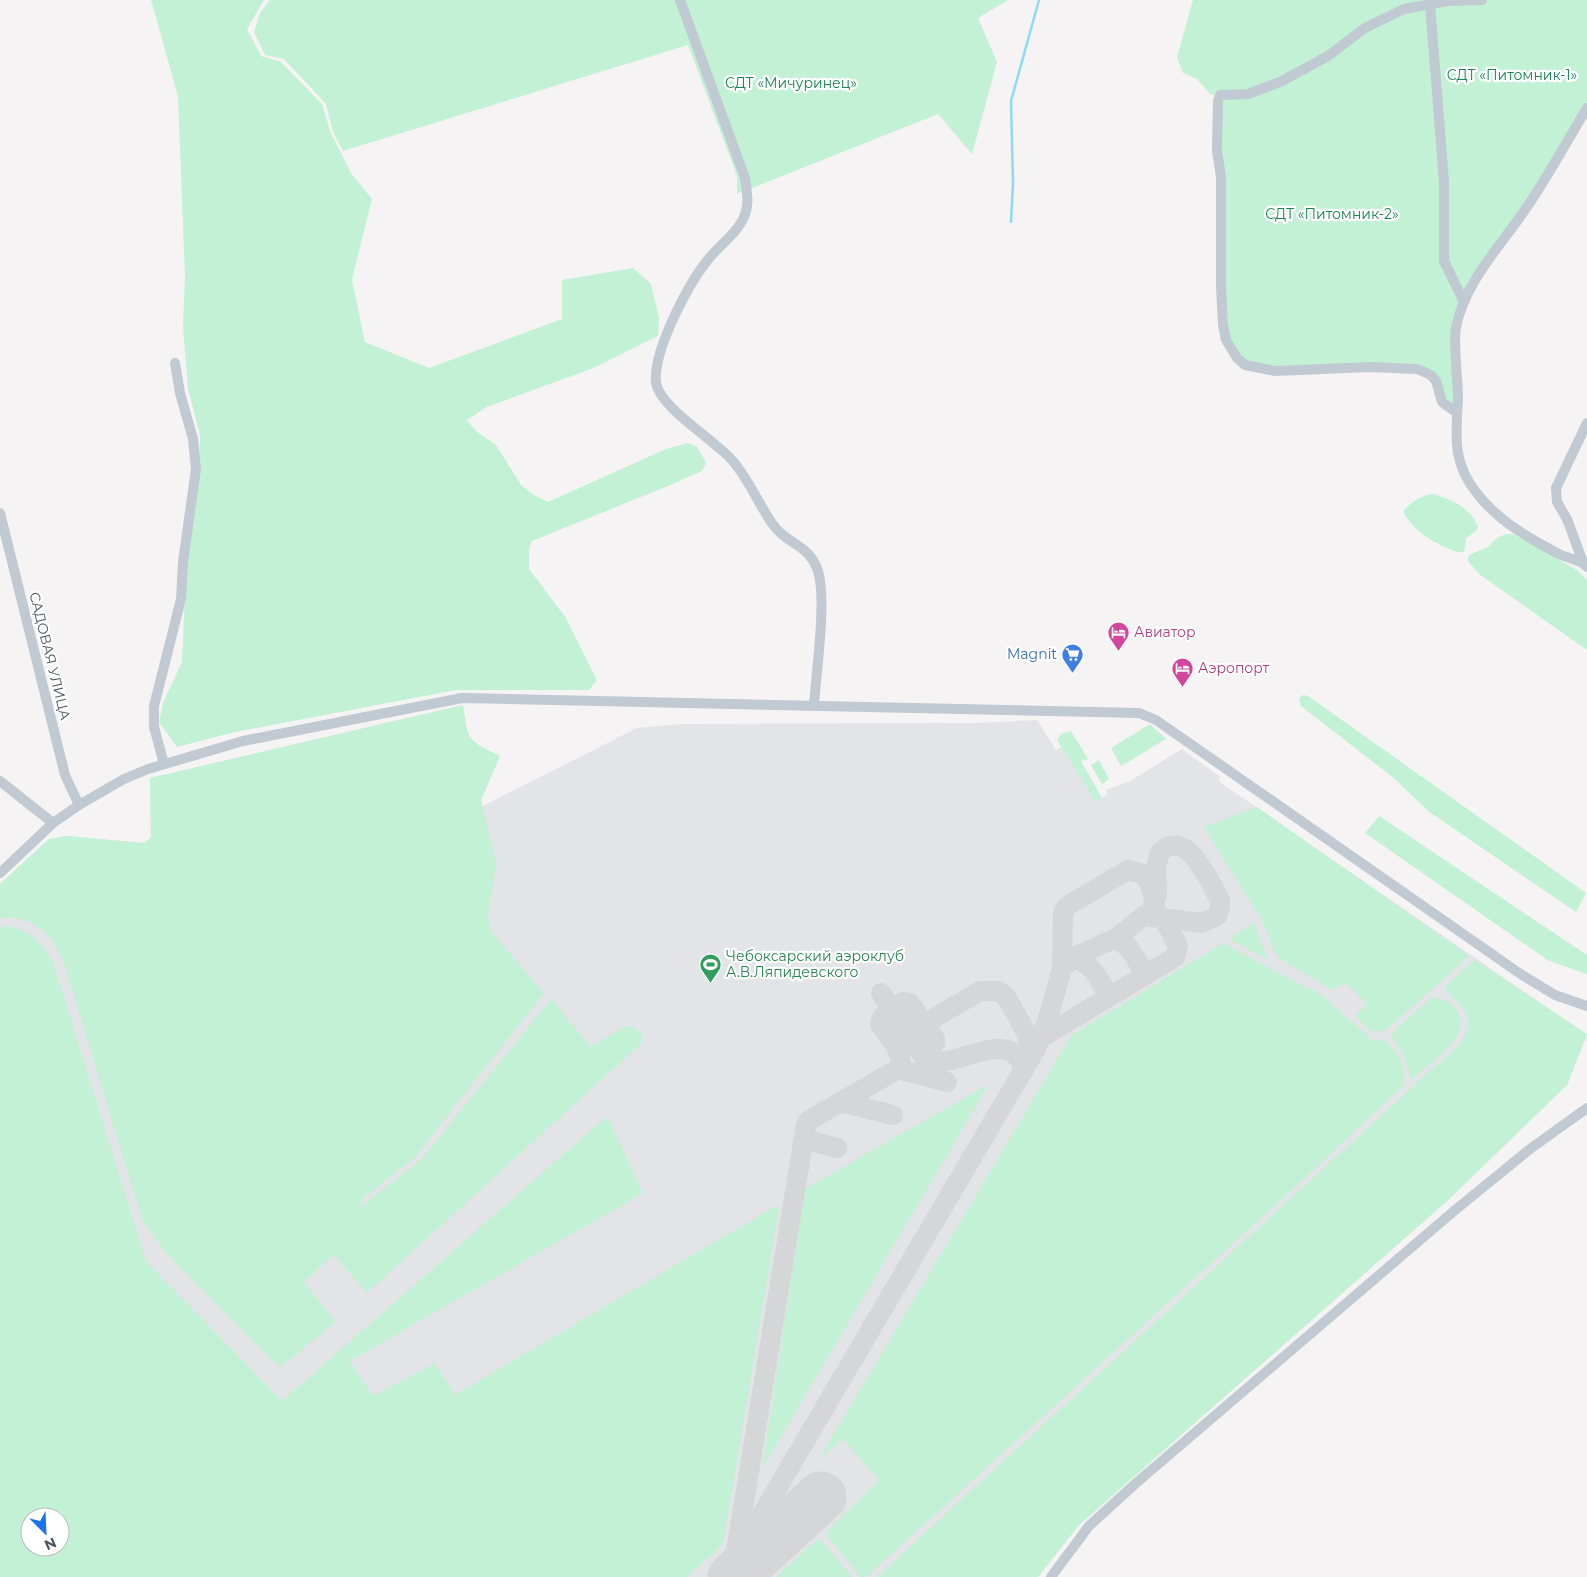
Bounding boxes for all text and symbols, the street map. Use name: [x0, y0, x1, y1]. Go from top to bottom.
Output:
park label: СДТ «Питомник-1»: [1447, 66, 1577, 84]
park label: СДТ «Мичуринец»: [725, 74, 857, 92]
park label: СДТ «Питомник-2»: [1265, 205, 1399, 223]
street label: САДОВАЯ УЛИЦА: [25, 590, 75, 722]
hotel icon: Авиатор: [1106, 620, 1130, 651]
place label: Авиатор: [1134, 623, 1196, 641]
supermarket icon: Magnit: [1061, 642, 1085, 673]
place label: Magnit: [1007, 645, 1057, 663]
hotel icon: Аэропорт: [1170, 656, 1194, 687]
place label: Аэропорт: [1198, 659, 1270, 677]
place label: Чебоксарский аэроклуб А.В.Ляпидевского: [726, 947, 904, 981]
sports icon: Чебоксарский аэроклуб А.В.Ляпидевского: [698, 952, 722, 983]
north arrow: [20, 1507, 70, 1557]
text: N: [41, 1533, 59, 1554]

